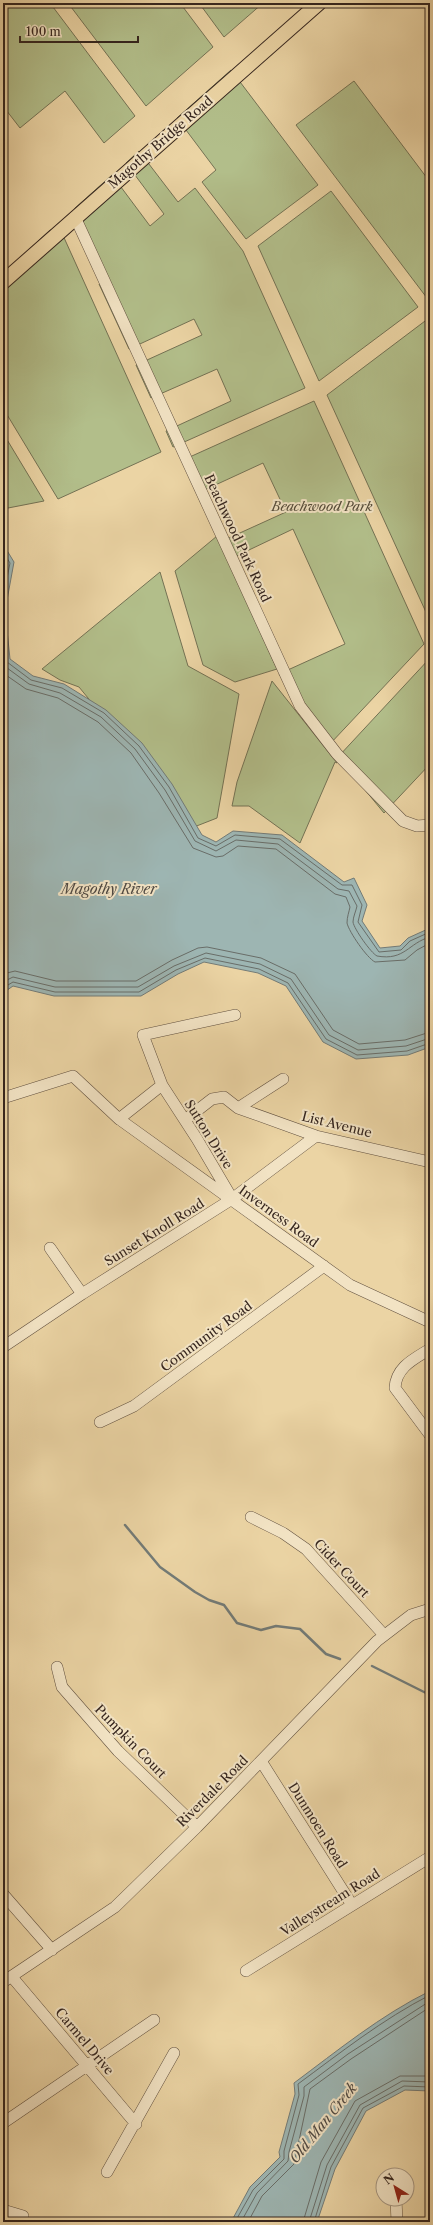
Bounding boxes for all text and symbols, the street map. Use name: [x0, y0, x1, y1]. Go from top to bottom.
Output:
scale bar: [20, 18, 138, 44]
text: 100 m: [26, 24, 61, 39]
street label: Magothy Bridge Road: [104, 92, 216, 192]
street label: Beachwood Park Road: [201, 472, 275, 605]
park label: Beachwood Park: [271, 498, 373, 514]
water label: Magothy River: [59, 880, 158, 898]
street label: Sutton Drive: [181, 1097, 237, 1171]
street label: List Avenue: [300, 1108, 374, 1140]
street label: Inverness Road: [236, 1182, 322, 1250]
street label: Sunset Knoll Road: [101, 1195, 207, 1269]
street label: Community Road: [157, 1297, 255, 1375]
street label: Cider Court: [311, 1536, 373, 1601]
street label: Pumpkin Court: [92, 1701, 170, 1781]
street label: Riverdale Road: [173, 1752, 251, 1830]
street label: Dunmoen Road: [285, 1779, 351, 1871]
street label: Valleystream Road: [277, 1865, 383, 1940]
street label: Carmel Drive: [52, 2004, 118, 2078]
water label: Old Man Creek: [285, 2079, 361, 2167]
north arrow: [375, 2167, 415, 2207]
text: N: [381, 2170, 397, 2187]

